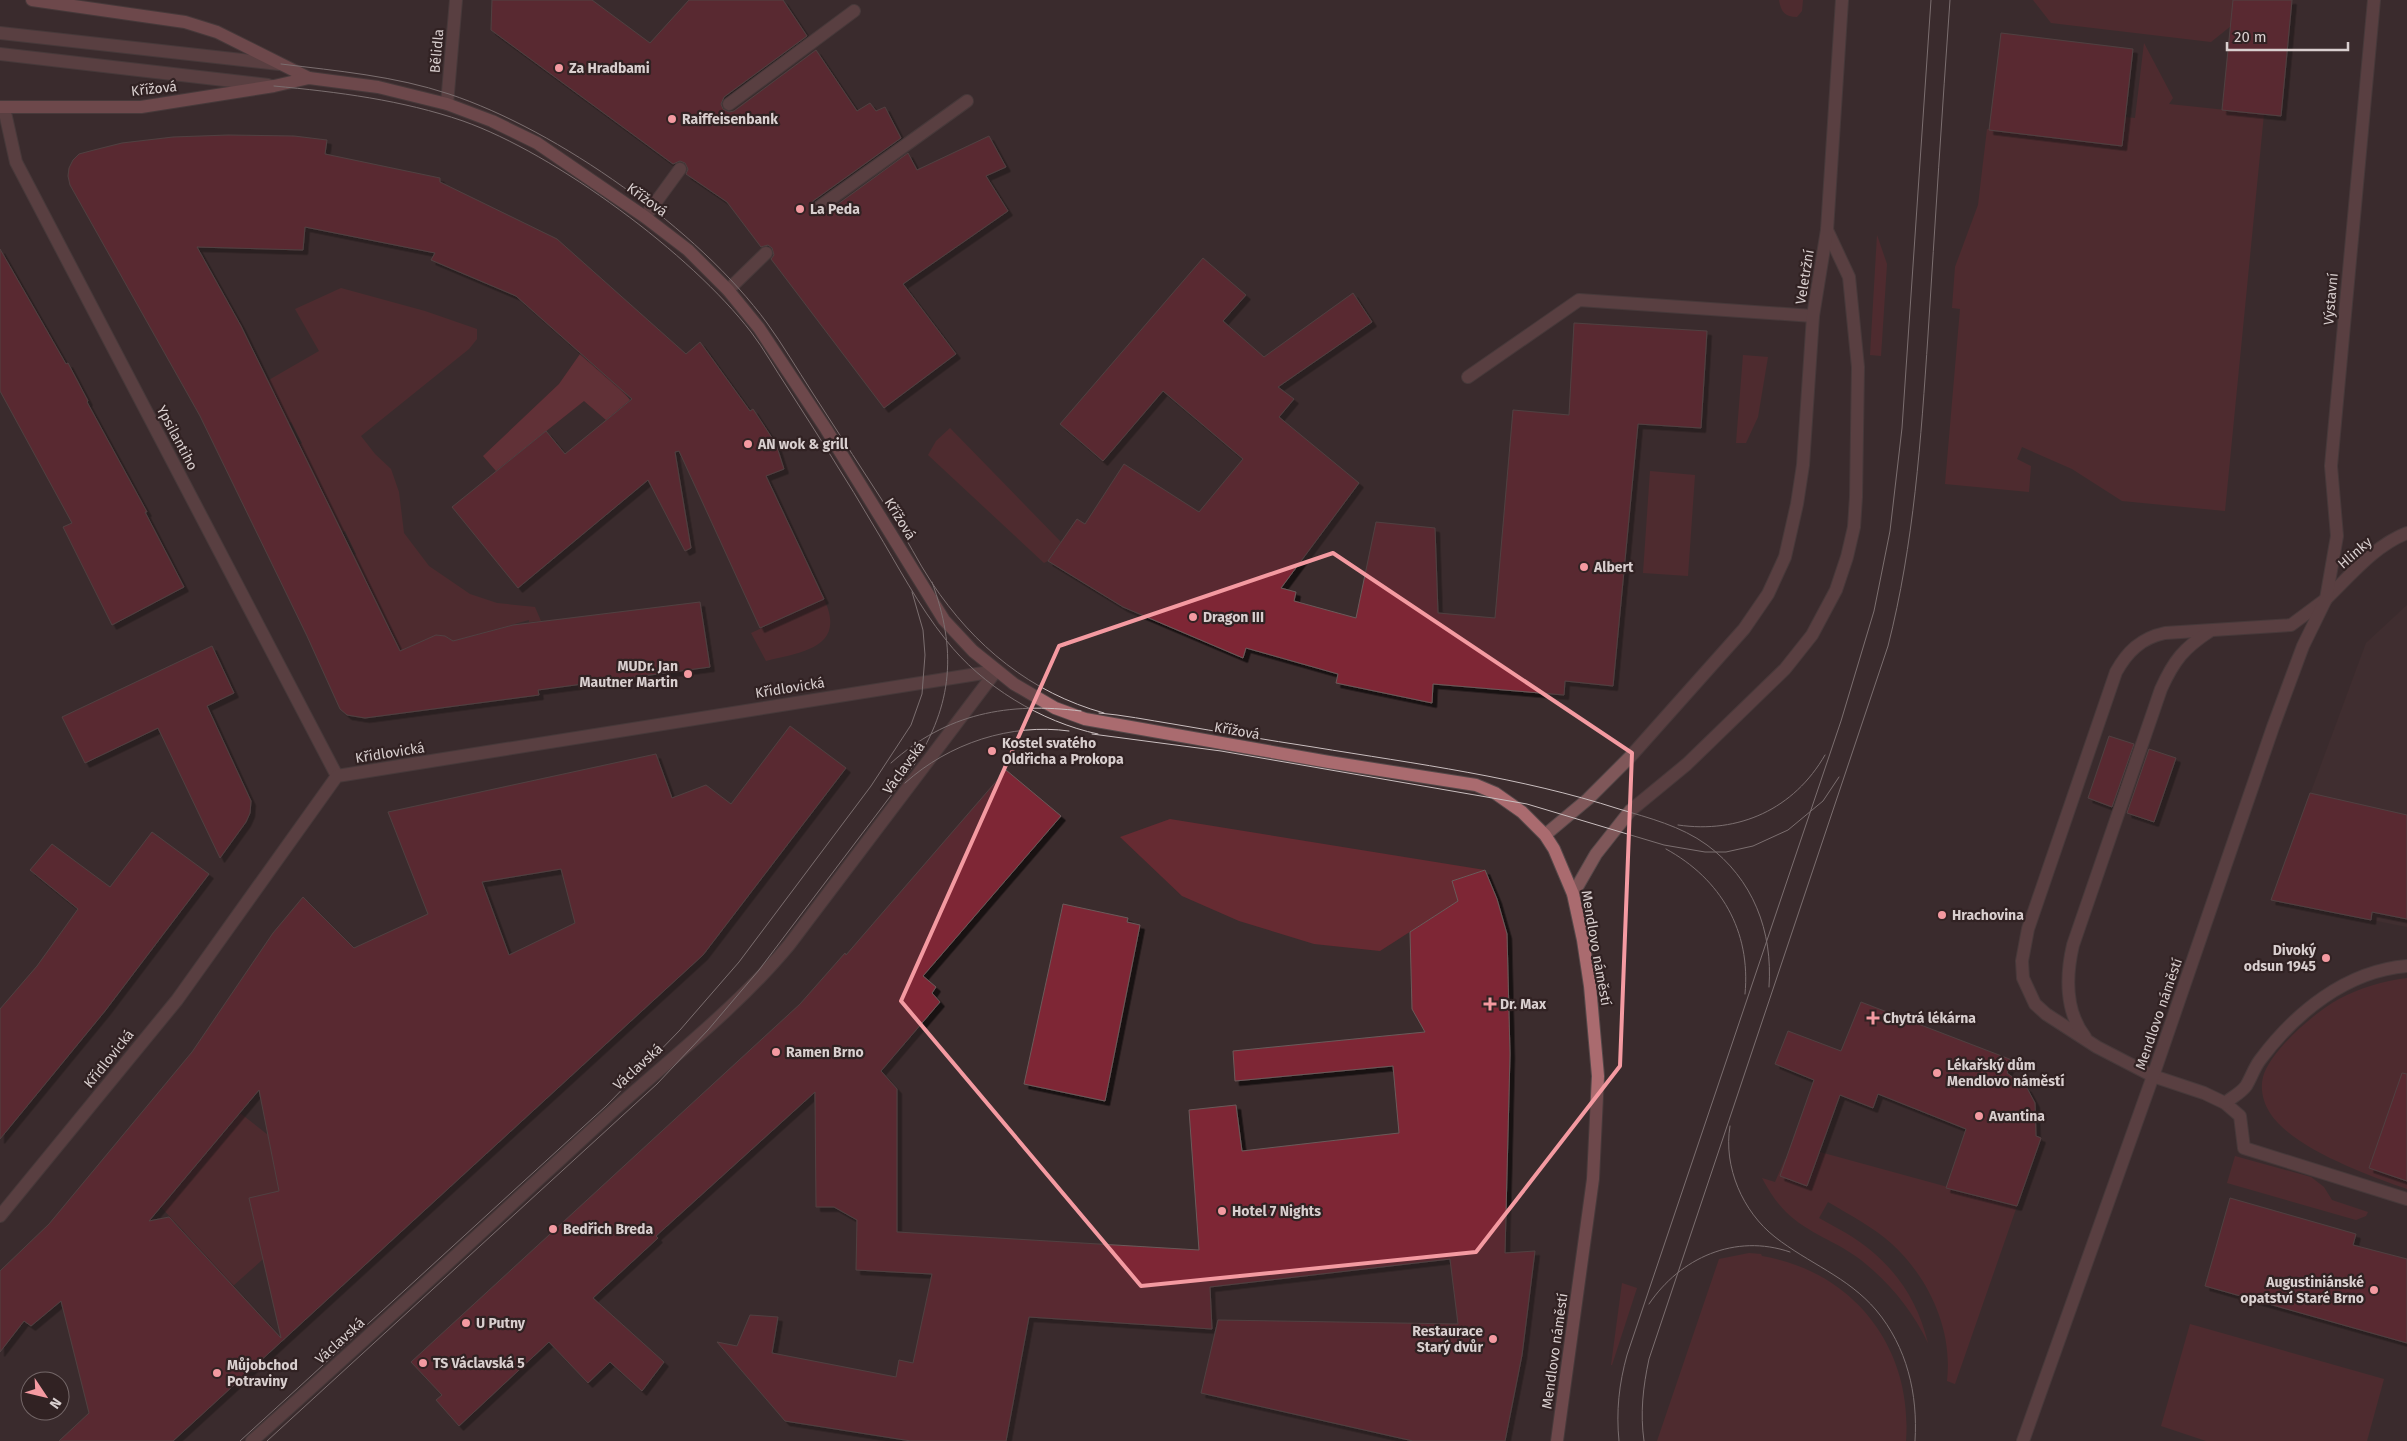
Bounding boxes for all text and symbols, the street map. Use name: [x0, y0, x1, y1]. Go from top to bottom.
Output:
scale bar: [2227, 20, 2348, 52]
street label: Bělidla: [427, 28, 447, 74]
text: 20 m: [2234, 28, 2267, 46]
place label: Za Hradbami: [569, 60, 650, 77]
marker: Za Hradbami: [553, 62, 565, 74]
street label: Křížová: [130, 78, 178, 100]
place label: Raiffeisenbank: [682, 111, 778, 128]
marker: Raiffeisenbank: [666, 113, 678, 125]
street label: Křížová: [623, 180, 671, 220]
place label: La Peda: [810, 201, 860, 218]
marker: La Peda: [794, 203, 806, 215]
street label: Veletržní: [1792, 248, 1818, 306]
street label: Výstavní: [2320, 272, 2342, 326]
street label: Ypsilantiho: [153, 403, 201, 473]
place label: AN wok & grill: [757, 436, 849, 453]
marker: AN wok & grill: [742, 438, 754, 450]
street label: Křížová: [881, 495, 919, 543]
street label: Hlinky: [2334, 533, 2376, 572]
place label: Albert: [1593, 559, 1634, 576]
marker: Albert: [1578, 561, 1590, 573]
place label: Dragon III: [1203, 609, 1264, 626]
marker: Dragon III: [1187, 611, 1199, 623]
place label: MUDr. Jan Mautner Martin: [579, 658, 678, 691]
marker: MUDr. Jan Mautner Martin: [682, 668, 694, 680]
street label: Křídlovická: [754, 674, 826, 702]
street label: Křížová: [1213, 719, 1261, 743]
place label: Kostel svatého Oldřicha a Prokopa: [1002, 735, 1124, 768]
street label: Václavská: [879, 738, 929, 798]
street label: Křídlovická: [354, 739, 426, 767]
marker: Kostel svatého Oldřicha a Prokopa: [986, 745, 998, 757]
street label: Mendlovo náměstí: [1577, 889, 1615, 1007]
place label: Hrachovina: [1952, 907, 2024, 924]
marker: Hrachovina: [1936, 909, 1948, 921]
place label: Divoký odsun 1945: [2244, 942, 2317, 975]
marker: Divoký odsun 1945: [2320, 952, 2332, 964]
street label: Mendlovo náměstí: [2132, 956, 2186, 1072]
place label: Dr. Max: [1500, 996, 1547, 1013]
marker: Dr. Max: [1484, 998, 1496, 1010]
place label: Chytrá lékárna: [1883, 1010, 1976, 1027]
marker: Chytrá lékárna: [1867, 1012, 1879, 1024]
street label: Křídlovická: [80, 1026, 138, 1092]
street label: Václavská: [610, 1040, 666, 1094]
place label: Ramen Brno: [786, 1044, 864, 1061]
marker: Ramen Brno: [770, 1046, 782, 1058]
place label: Lékařský dům Mendlovo náměstí: [1947, 1057, 2064, 1090]
marker: Lékařský dům Mendlovo náměstí: [1931, 1067, 1943, 1079]
place label: Avantina: [1988, 1108, 2045, 1125]
marker: Avantina: [1973, 1110, 1985, 1122]
place label: Hotel 7 Nights: [1232, 1203, 1321, 1220]
marker: Hotel 7 Nights: [1216, 1205, 1228, 1217]
place label: Bedřich Breda: [563, 1221, 653, 1238]
marker: Bedřich Breda: [547, 1223, 559, 1235]
place label: Augustiniánské opatství Staré Brno: [2240, 1274, 2364, 1307]
marker: Augustiniánské opatství Staré Brno: [2368, 1284, 2380, 1296]
street label: Mendlovo náměstí: [1538, 1292, 1572, 1410]
street label: Václavská: [312, 1314, 368, 1368]
place label: U Putny: [476, 1315, 526, 1332]
marker: U Putny: [460, 1317, 472, 1329]
place label: Restaurace Starý dvůr: [1412, 1323, 1483, 1356]
marker: Restaurace Starý dvůr: [1487, 1333, 1499, 1345]
place label: TS Václavská 5: [433, 1355, 525, 1372]
place label: Můjobchod Potraviny: [227, 1357, 298, 1390]
marker: TS Václavská 5: [417, 1357, 429, 1369]
marker: Můjobchod Potraviny: [211, 1367, 223, 1379]
north arrow: [20, 1371, 70, 1421]
text: N: [46, 1394, 65, 1412]

